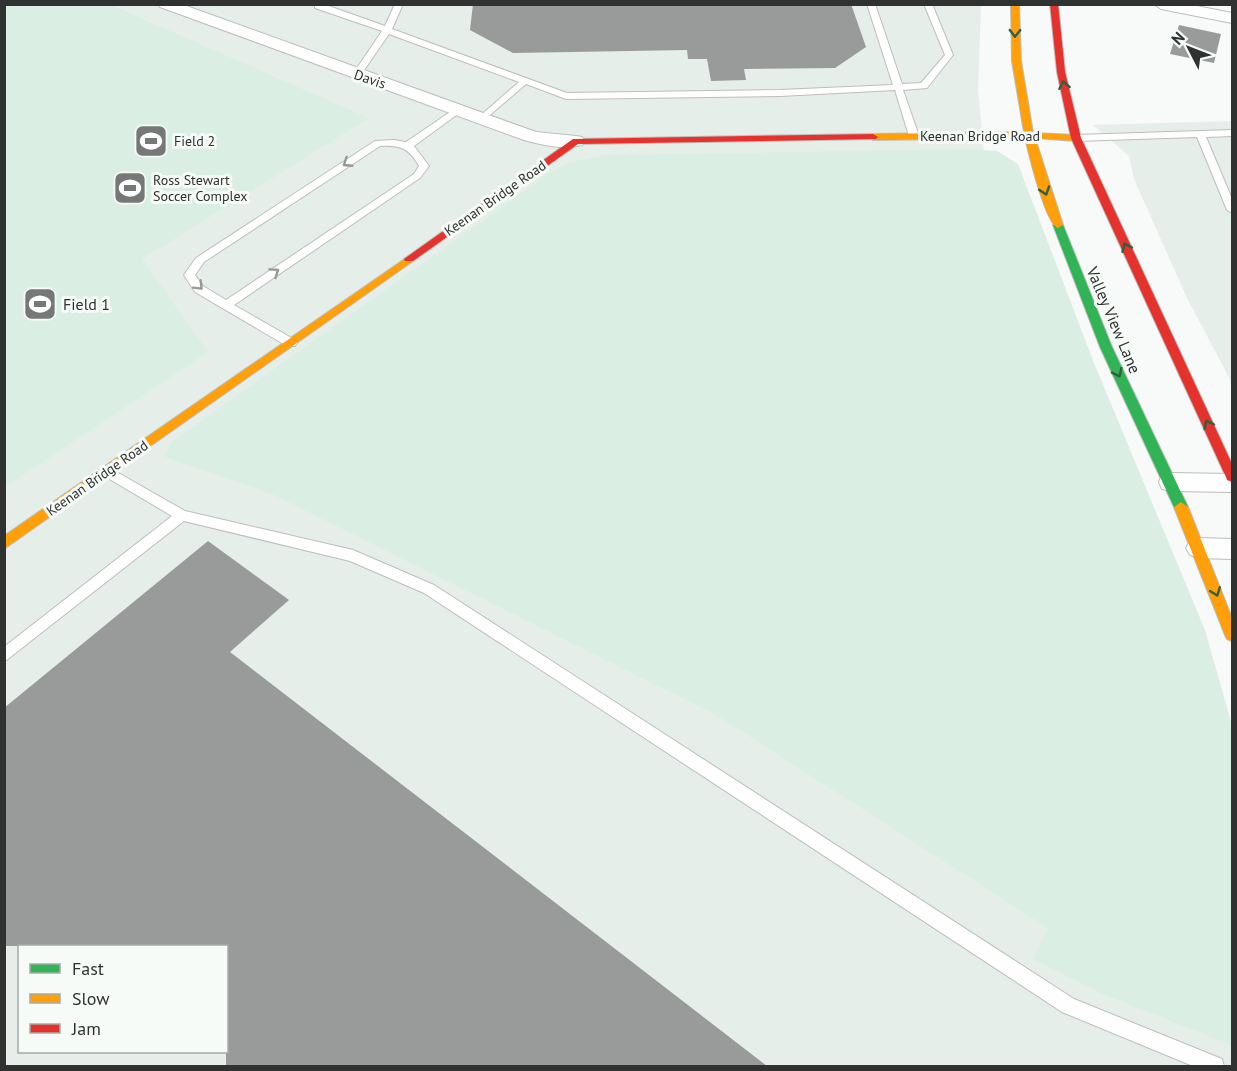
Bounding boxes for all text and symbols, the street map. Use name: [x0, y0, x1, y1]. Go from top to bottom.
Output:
north arrow: [1159, 18, 1219, 78]
text: N: [1167, 27, 1189, 49]
one-way arrow: [1009, 28, 1021, 37]
street label: Davis: [352, 65, 388, 93]
one-way arrow: [1058, 81, 1071, 91]
sports icon: Field 2: [133, 123, 169, 159]
street label: Keenan Bridge Road: [920, 127, 1040, 145]
place label: Field 2: [174, 132, 215, 150]
one-way arrow: [343, 156, 354, 167]
street label: Keenan Bridge Road: [441, 156, 549, 240]
sports icon: Ross Stewart Soccer Complex: [112, 170, 148, 206]
place label: Ross Stewart Soccer Complex: [153, 171, 248, 205]
one-way arrow: [1038, 185, 1051, 196]
one-way arrow: [1122, 243, 1134, 254]
street label: Valley View Lane: [1082, 263, 1145, 376]
one-way arrow: [268, 268, 279, 279]
one-way arrow: [192, 279, 203, 290]
sports icon: Field 1: [22, 286, 58, 322]
place label: Field 1: [63, 294, 110, 314]
one-way arrow: [1111, 367, 1123, 378]
one-way arrow: [1203, 420, 1215, 431]
street label: Keenan Bridge Road: [43, 436, 151, 520]
one-way arrow: [1208, 586, 1221, 596]
legend: [18, 945, 228, 1053]
text: Fast: [72, 957, 104, 980]
text: Slow: [72, 987, 110, 1010]
text: Jam: [71, 1017, 101, 1040]

